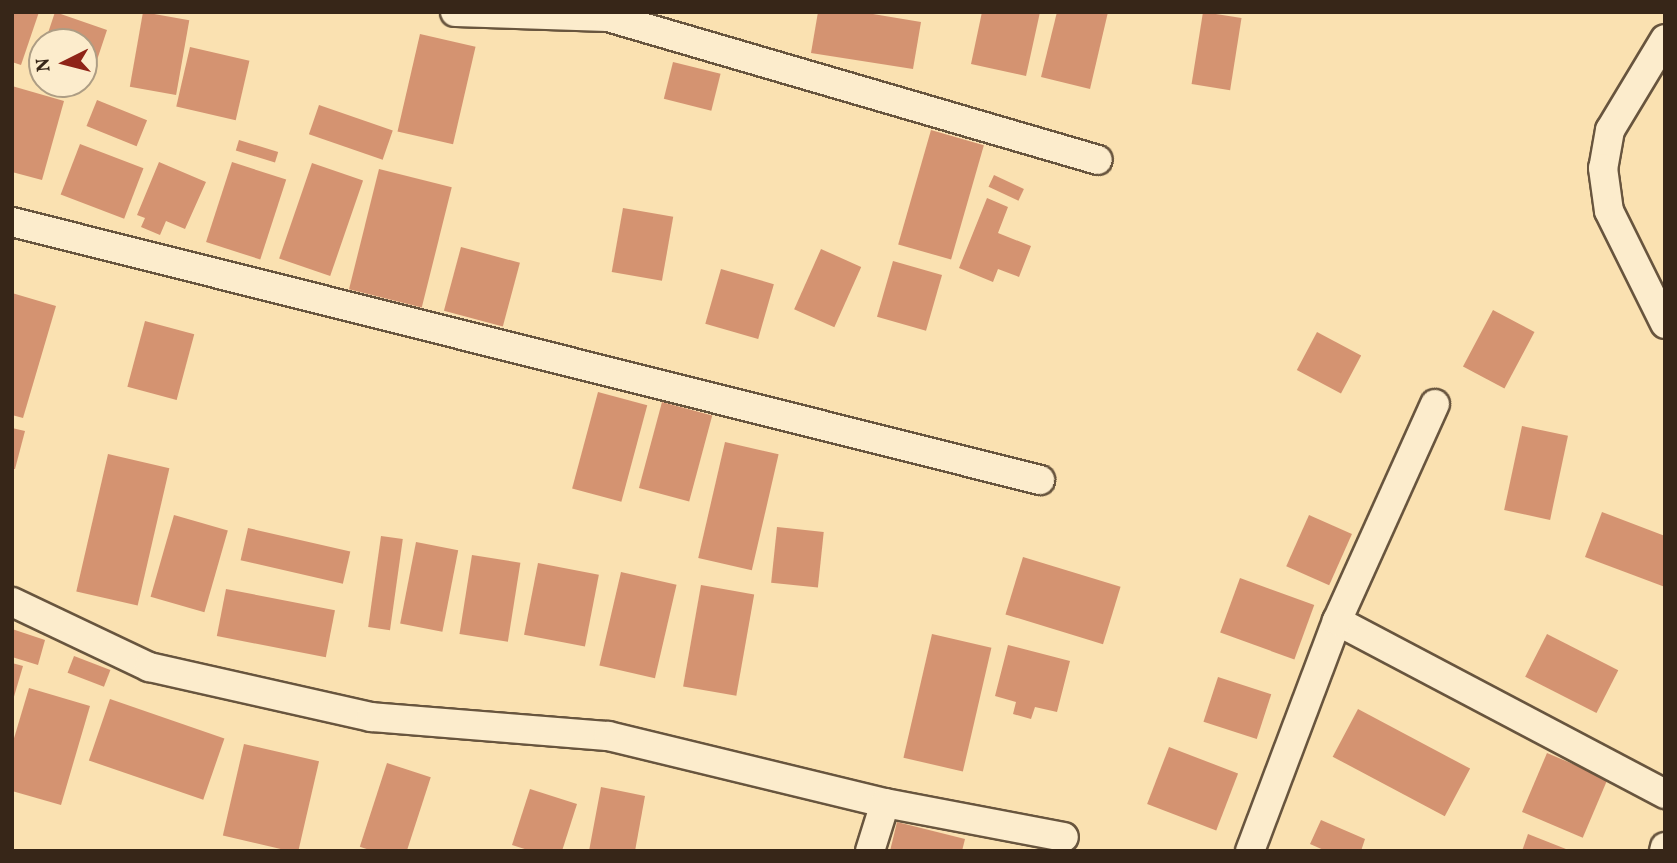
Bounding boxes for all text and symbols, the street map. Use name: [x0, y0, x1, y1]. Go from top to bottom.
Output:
north arrow: [28, 28, 98, 98]
text: N: [30, 57, 58, 73]

